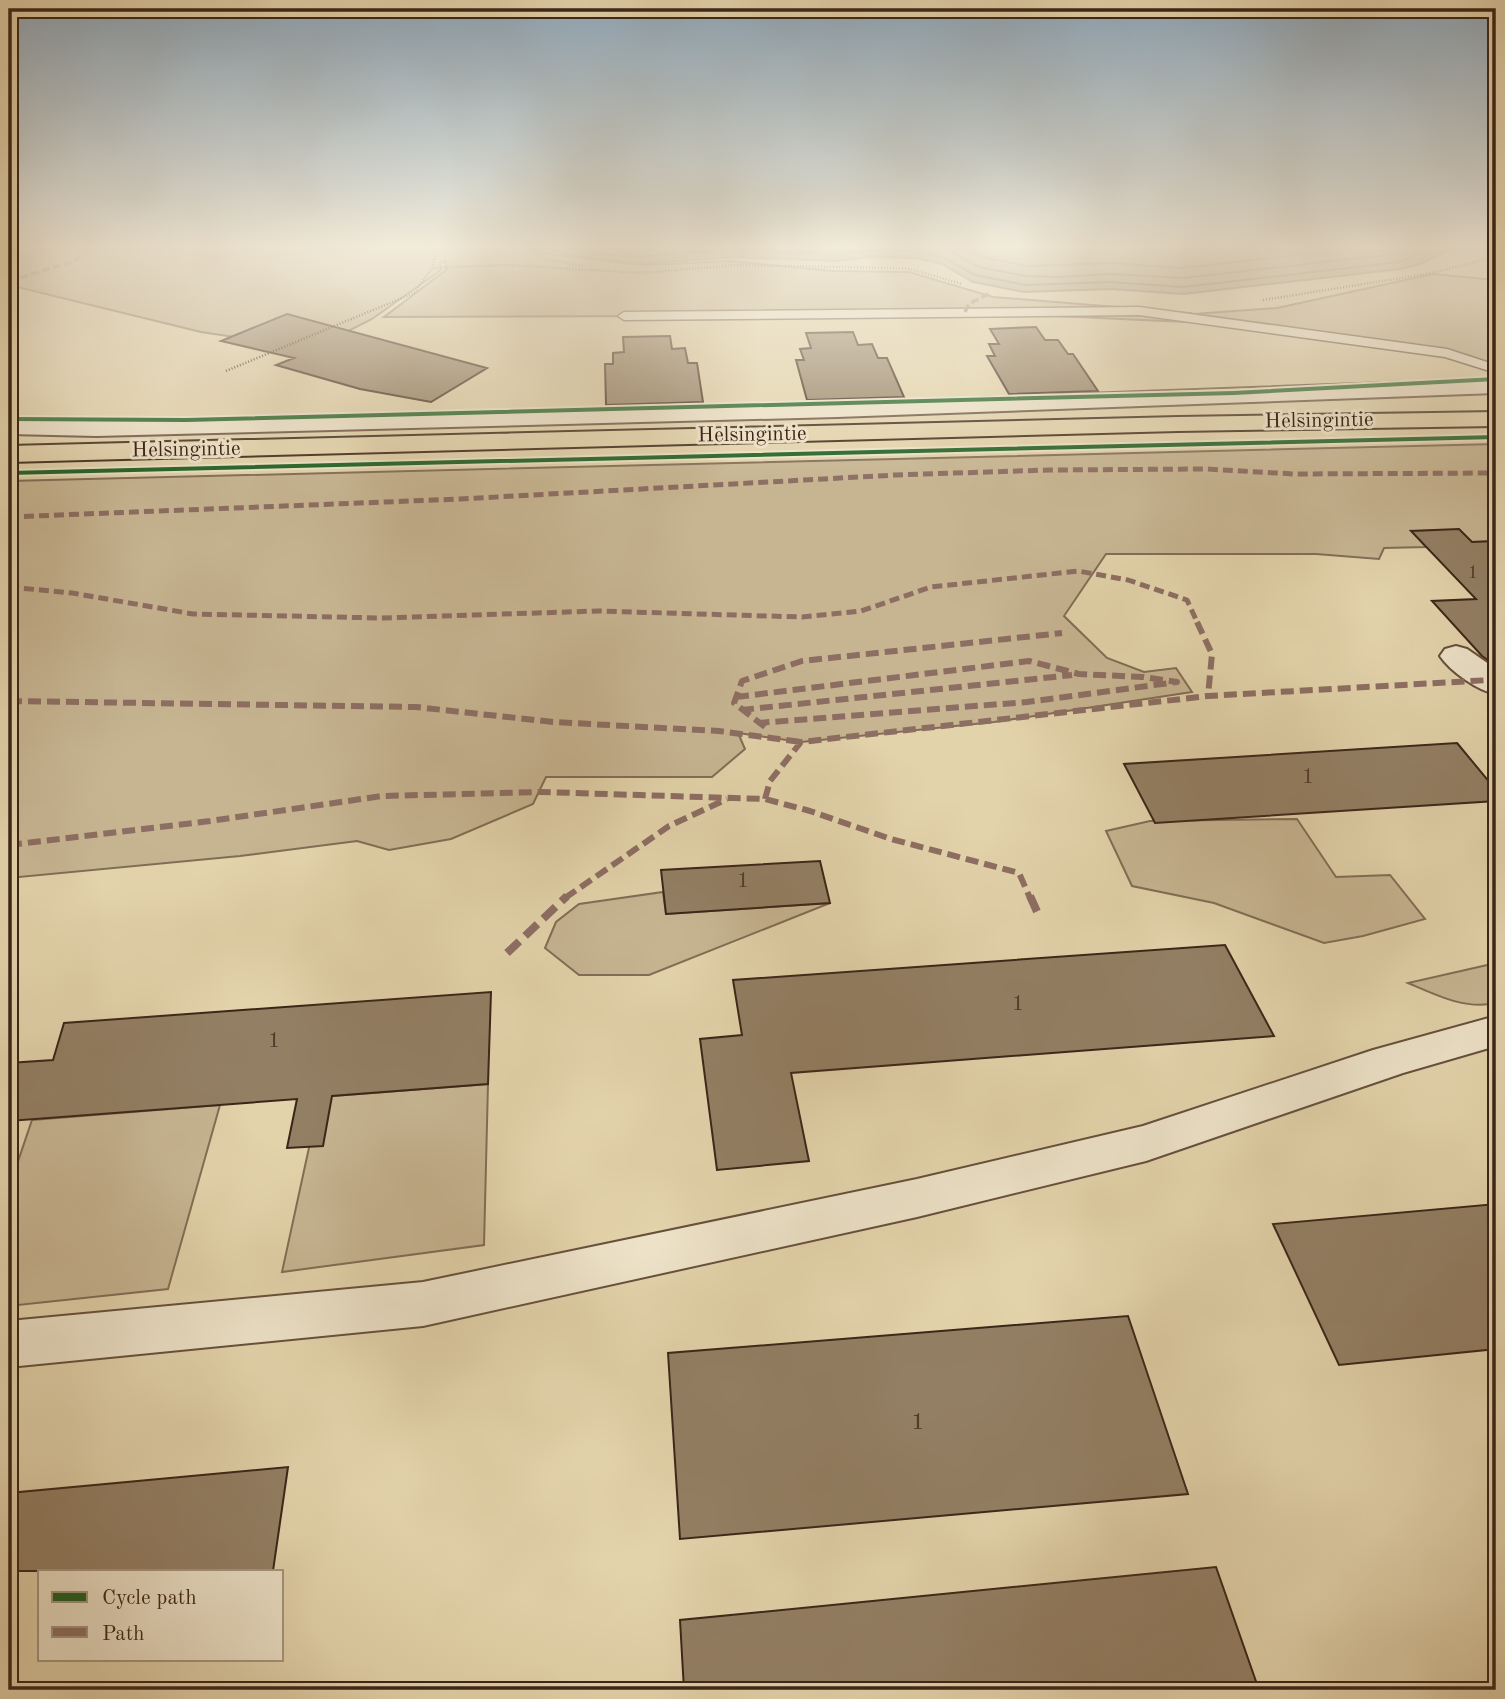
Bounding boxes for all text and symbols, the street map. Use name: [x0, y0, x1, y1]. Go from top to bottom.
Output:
street label: Helsingintie: [1264, 410, 1374, 432]
street label: Helsingintie: [697, 424, 807, 446]
street label: Helsingintie: [131, 439, 241, 461]
house number: 1: [1468, 564, 1478, 582]
house number: 1: [1302, 767, 1314, 788]
house number: 1: [737, 871, 749, 892]
house number: 1: [1012, 994, 1024, 1015]
house number: 1: [268, 1031, 280, 1052]
house number: 1: [911, 1411, 925, 1435]
legend: [38, 1570, 284, 1660]
text: Cycle path: [102, 1588, 197, 1609]
text: Path: [102, 1624, 145, 1645]

